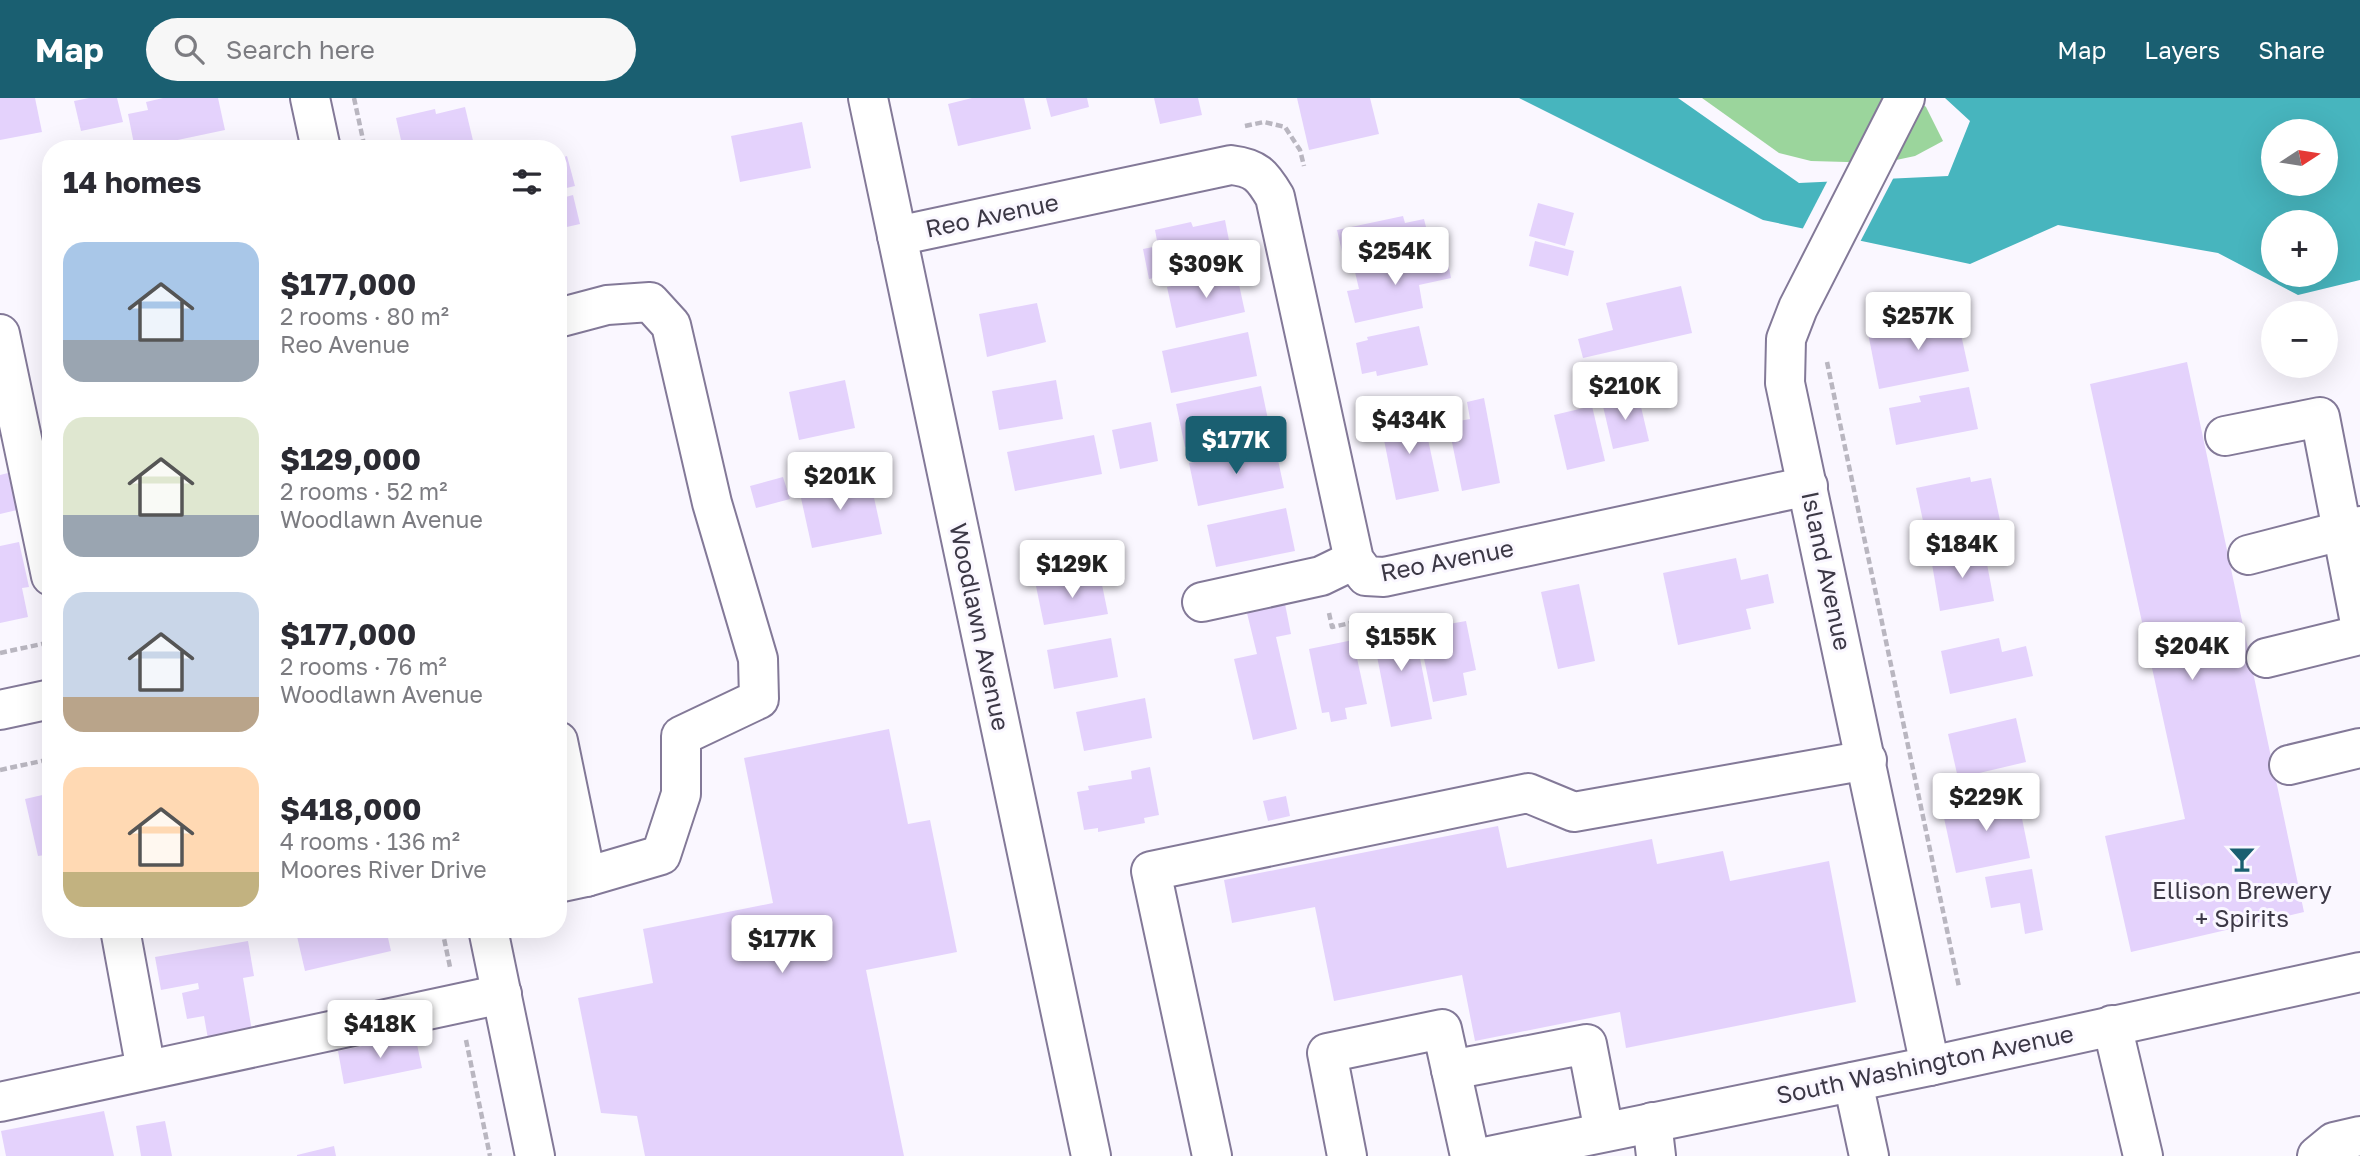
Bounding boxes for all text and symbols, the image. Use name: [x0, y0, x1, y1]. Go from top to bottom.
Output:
search box: [146, 18, 636, 81]
text: Map: [35, 30, 104, 69]
icon: search: [170, 30, 208, 68]
text: Search here: [226, 34, 375, 65]
text: Map: [2057, 35, 2106, 64]
text: Layers: [2144, 35, 2220, 64]
text: Share: [2258, 35, 2325, 64]
north arrow: [2261, 119, 2338, 196]
map controls: [2261, 119, 2338, 378]
icon: filters: [508, 163, 546, 201]
text: 14 homes: [63, 164, 202, 200]
street label: Reo Avenue: [923, 186, 1061, 243]
button: +: [2261, 210, 2338, 287]
pin: $254K: [1346, 228, 1444, 287]
text: $254K: [1358, 236, 1432, 264]
pin: $309K: [1157, 240, 1255, 300]
text: $309K: [1168, 249, 1244, 277]
text: $177,000: [280, 266, 416, 302]
icon: home: [119, 270, 203, 354]
pin: $257K: [1869, 292, 1967, 352]
text: $257K: [1882, 301, 1954, 329]
button: −: [2261, 301, 2338, 378]
text: 2 rooms · 80 m²: [280, 302, 449, 330]
text: Reo Avenue: [280, 330, 410, 358]
pin: $210K: [1576, 362, 1674, 422]
text: $210K: [1589, 371, 1661, 399]
pin: $434K: [1360, 396, 1458, 456]
text: $434K: [1372, 405, 1446, 433]
pin: $177K: [1187, 416, 1285, 476]
text: $177K: [1201, 425, 1271, 453]
text: $129,000: [280, 441, 421, 477]
icon: home: [119, 445, 203, 529]
pin: $201K: [791, 452, 889, 512]
text: $201K: [804, 461, 876, 489]
text: 2 rooms · 52 m²: [280, 477, 447, 505]
street label: Island Avenue: [1796, 489, 1858, 653]
text: Woodlawn Avenue: [280, 505, 483, 533]
street label: Woodlawn Avenue: [944, 520, 1017, 733]
pin: $184K: [1913, 520, 2011, 580]
text: $184K: [1925, 529, 1999, 557]
street label: Reo Avenue: [1378, 532, 1516, 587]
pin: $129K: [1023, 540, 1121, 600]
text: $129K: [1036, 549, 1108, 577]
pin: $155K: [1352, 614, 1450, 673]
text: $177,000: [280, 616, 416, 652]
icon: home: [119, 620, 203, 704]
text: $155K: [1365, 622, 1437, 650]
pin: $204K: [2143, 622, 2241, 682]
text: $204K: [2154, 631, 2230, 659]
text: 2 rooms · 76 m²: [280, 652, 447, 680]
text: Woodlawn Avenue: [280, 680, 483, 708]
pin: $229K: [1937, 774, 2035, 833]
text: $229K: [1949, 782, 2023, 810]
text: $418,000: [280, 791, 422, 827]
icon: home: [119, 795, 203, 879]
text: 4 rooms · 136 m²: [280, 827, 460, 855]
bar icon: Ellison Brewery + Spirits: [2227, 844, 2257, 874]
text: Moores River Drive: [280, 855, 487, 883]
place label: Ellison Brewery + Spirits: [2152, 875, 2332, 932]
pin: $177K: [733, 916, 831, 975]
text: $177K: [747, 924, 817, 952]
pin: $418K: [331, 1000, 429, 1060]
text: $418K: [343, 1009, 417, 1037]
street label: South Washington Avenue: [1773, 1018, 2076, 1109]

